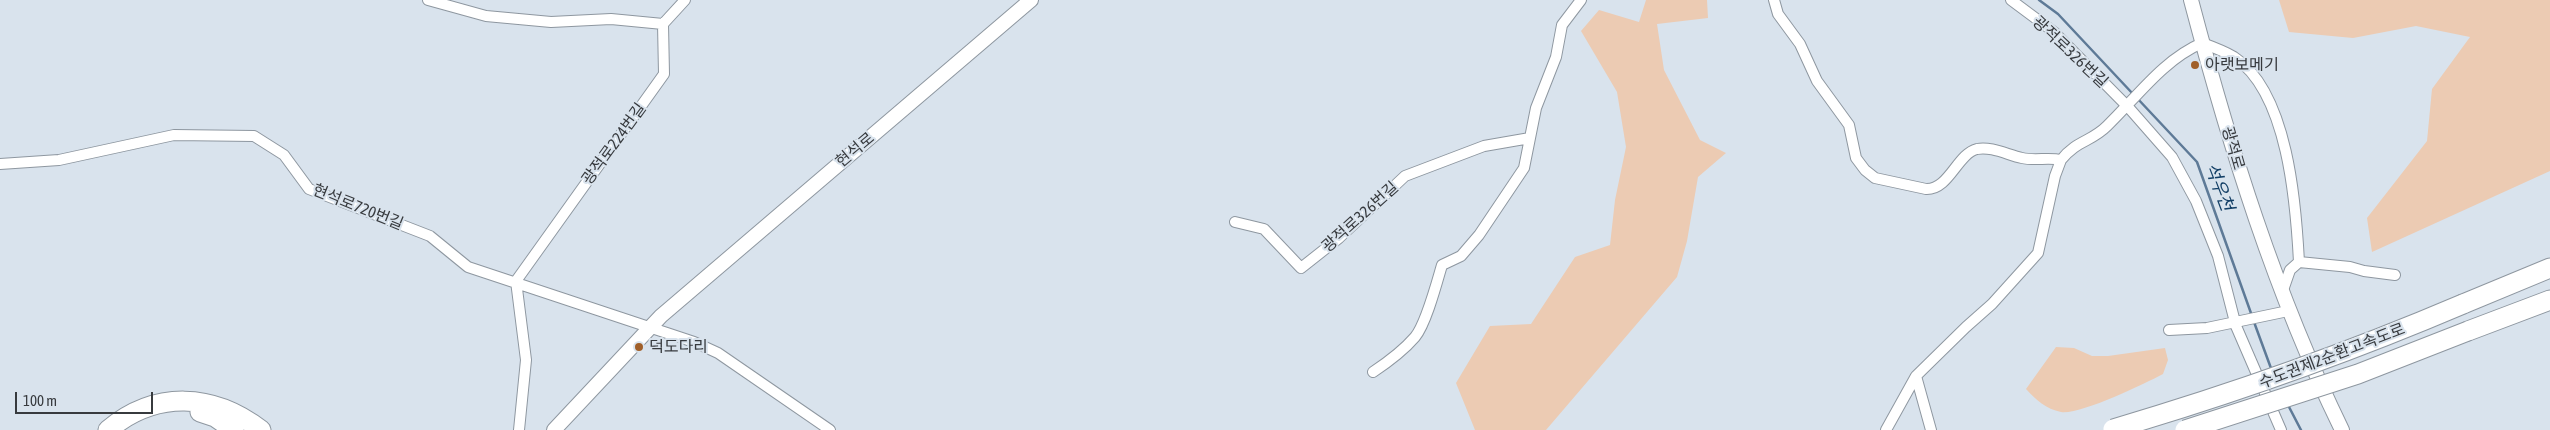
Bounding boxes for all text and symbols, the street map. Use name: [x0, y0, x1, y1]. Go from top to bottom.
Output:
street label: 광적로326번길: [2028, 12, 2112, 92]
place label: 아랫보메기: [2205, 55, 2279, 75]
marker: 아랫보메기: [2189, 59, 2201, 71]
street label: 광적로224번길: [578, 99, 650, 189]
street label: 광적로: [2218, 124, 2248, 172]
street label: 현석로: [832, 128, 878, 172]
water label: 석우천: [2200, 160, 2238, 214]
street label: 광적로326번길: [1318, 178, 1402, 256]
street label: 현석로720번길: [310, 180, 406, 234]
street label: 수도권제2순환고속도로: [2256, 319, 2408, 393]
place label: 덕도다리: [649, 337, 708, 357]
marker: 덕도다리: [633, 341, 645, 353]
scale bar: [18, 382, 155, 414]
text: 100 m: [23, 392, 57, 409]

